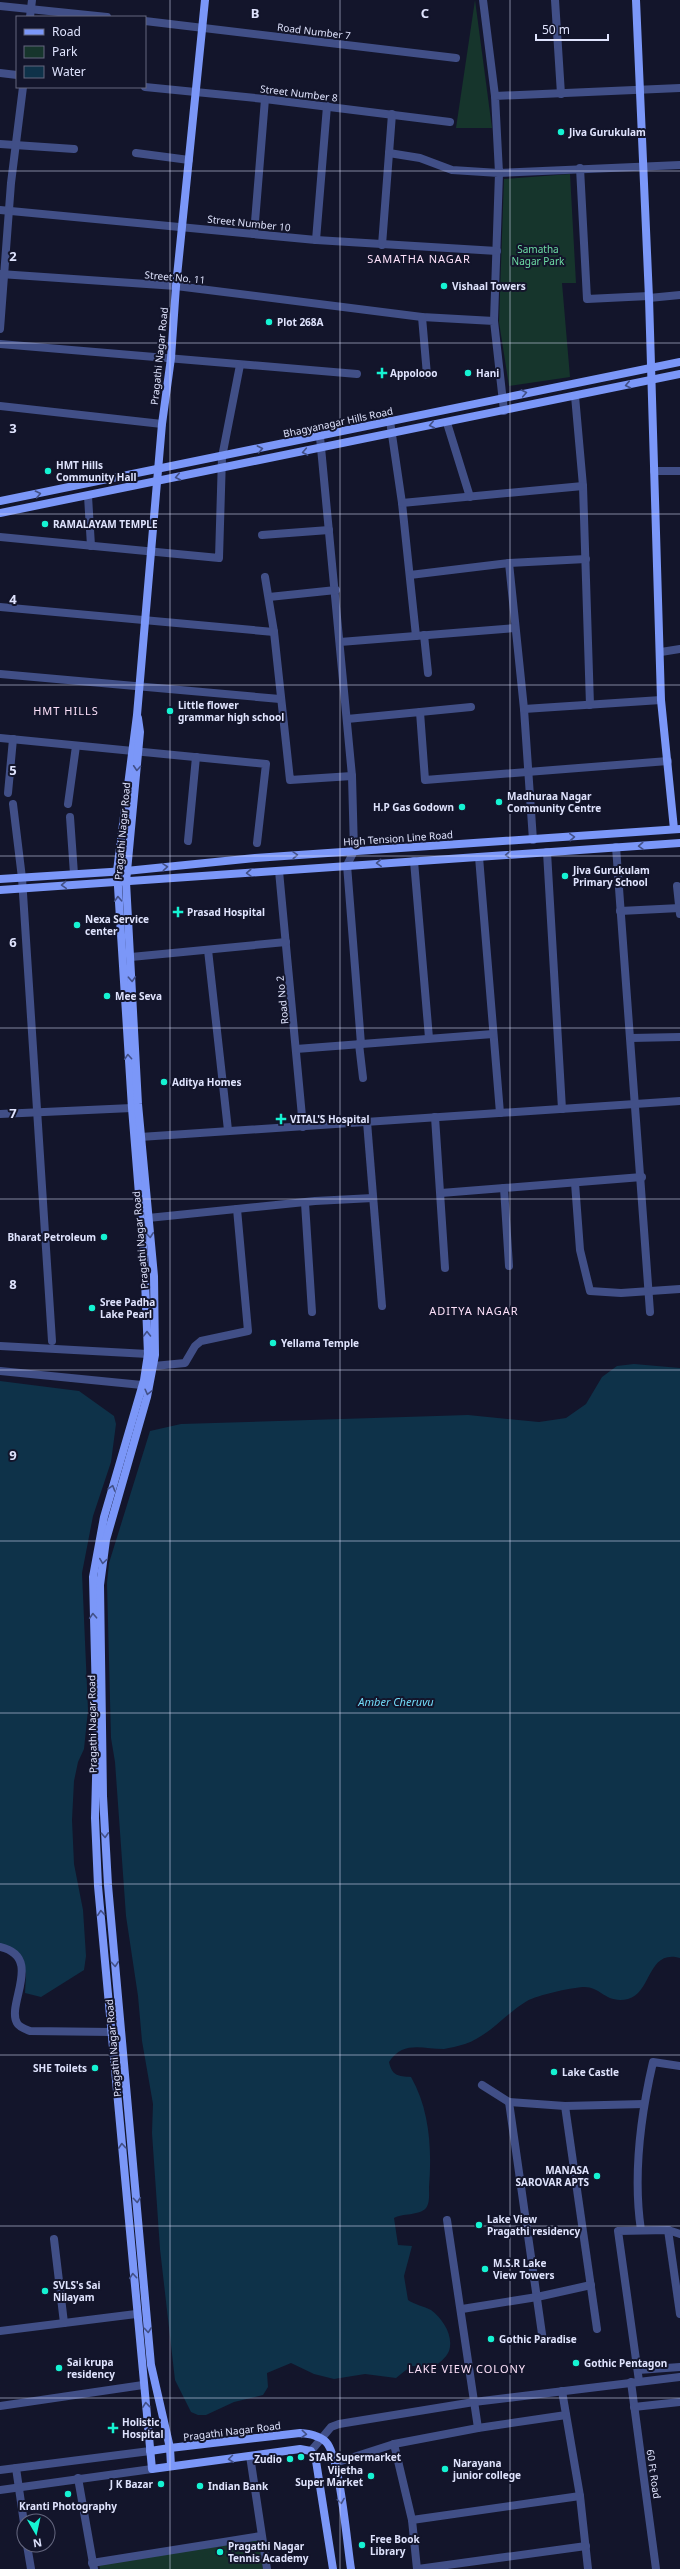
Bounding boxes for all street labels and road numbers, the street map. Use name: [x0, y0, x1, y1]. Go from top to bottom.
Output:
street label: Road Number 7: [276, 20, 352, 42]
street label: Street Number 8: [259, 81, 339, 105]
street label: Street Number 10: [207, 212, 292, 234]
street label: Street No. 11: [144, 267, 206, 287]
street label: Pragathi Nagar Road: [147, 307, 171, 405]
street label: Bhagyanagar Hills Road: [282, 404, 394, 440]
street label: Pragathi Nagar Road: [111, 782, 133, 880]
street label: High Tension Line Road: [343, 827, 453, 849]
street label: Road No 2: [272, 975, 292, 1025]
street label: Pragathi Nagar Road: [129, 1191, 151, 1289]
street label: Pragathi Nagar Road: [84, 1675, 100, 1773]
street label: Pragathi Nagar Road: [102, 1999, 124, 2097]
street label: Pragathi Nagar Road: [182, 2418, 282, 2444]
street label: 60 Ft Road: [644, 2449, 664, 2499]

